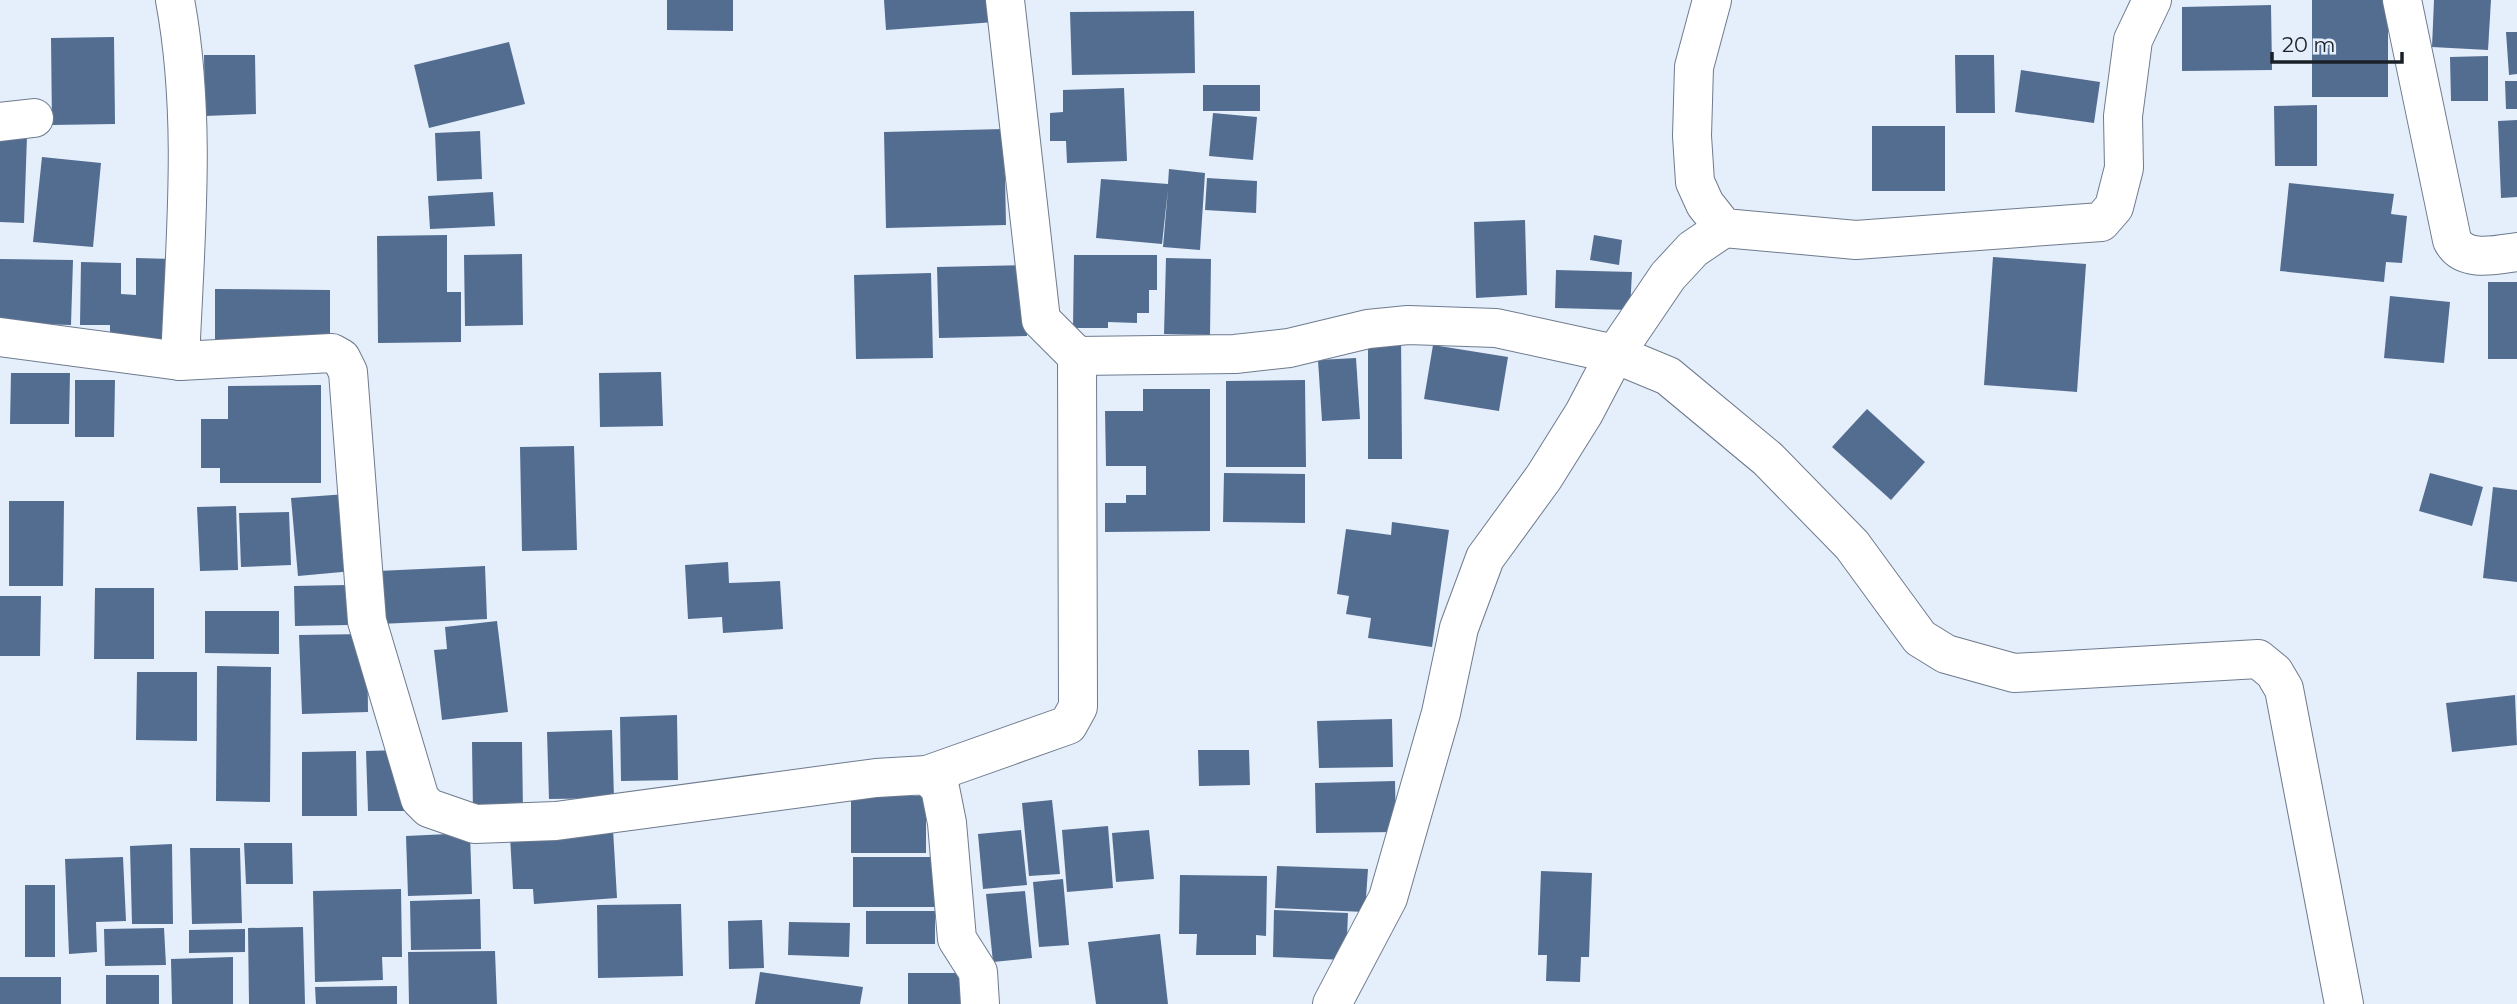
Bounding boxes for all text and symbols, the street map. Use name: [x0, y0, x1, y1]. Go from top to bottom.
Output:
scale bar: [2272, 21, 2402, 65]
text: 20 m: [2282, 32, 2336, 57]

